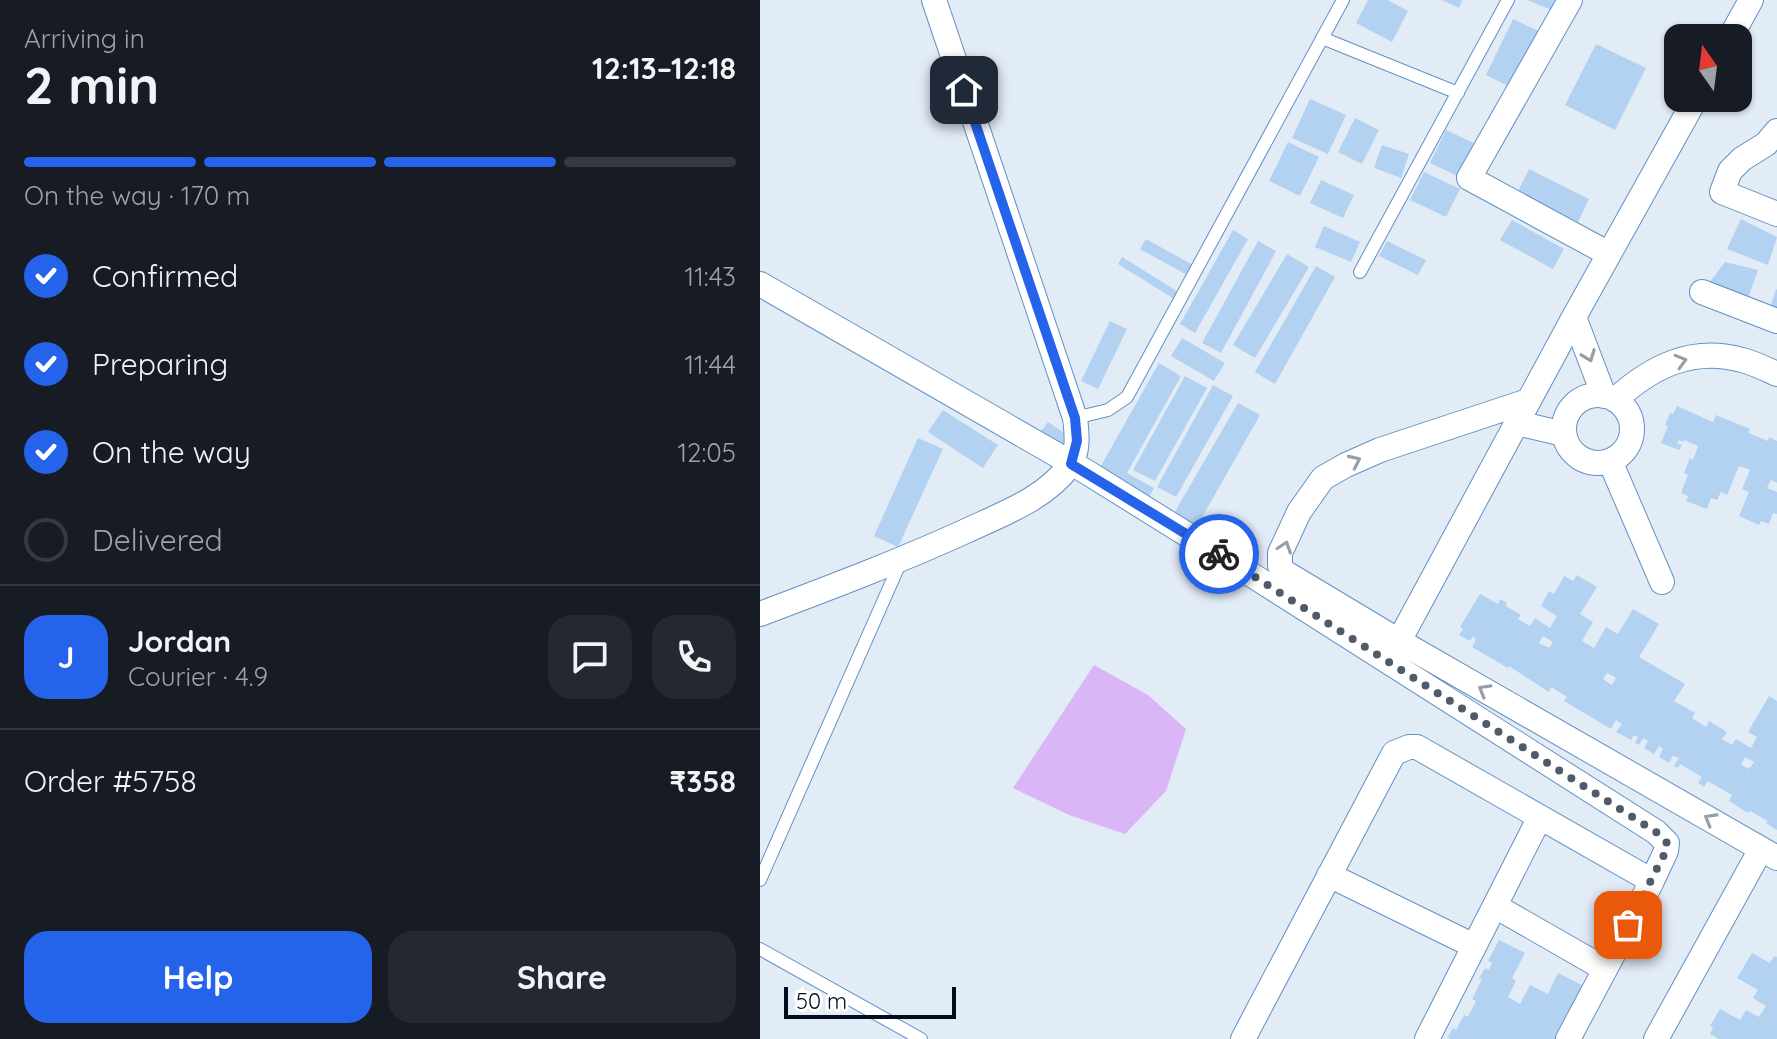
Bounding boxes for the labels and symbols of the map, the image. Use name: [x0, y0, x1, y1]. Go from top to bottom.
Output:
north arrow: [1664, 24, 1752, 112]
pin: [930, 56, 998, 124]
one-way arrow: [1579, 348, 1596, 362]
one-way arrow: [1674, 354, 1688, 370]
one-way arrow: [1347, 455, 1362, 471]
courier: [1179, 514, 1259, 594]
one-way arrow: [1275, 541, 1291, 555]
one-way arrow: [1478, 684, 1493, 700]
one-way arrow: [1704, 813, 1718, 829]
pin: [1594, 891, 1662, 959]
scale bar: [784, 983, 956, 1019]

